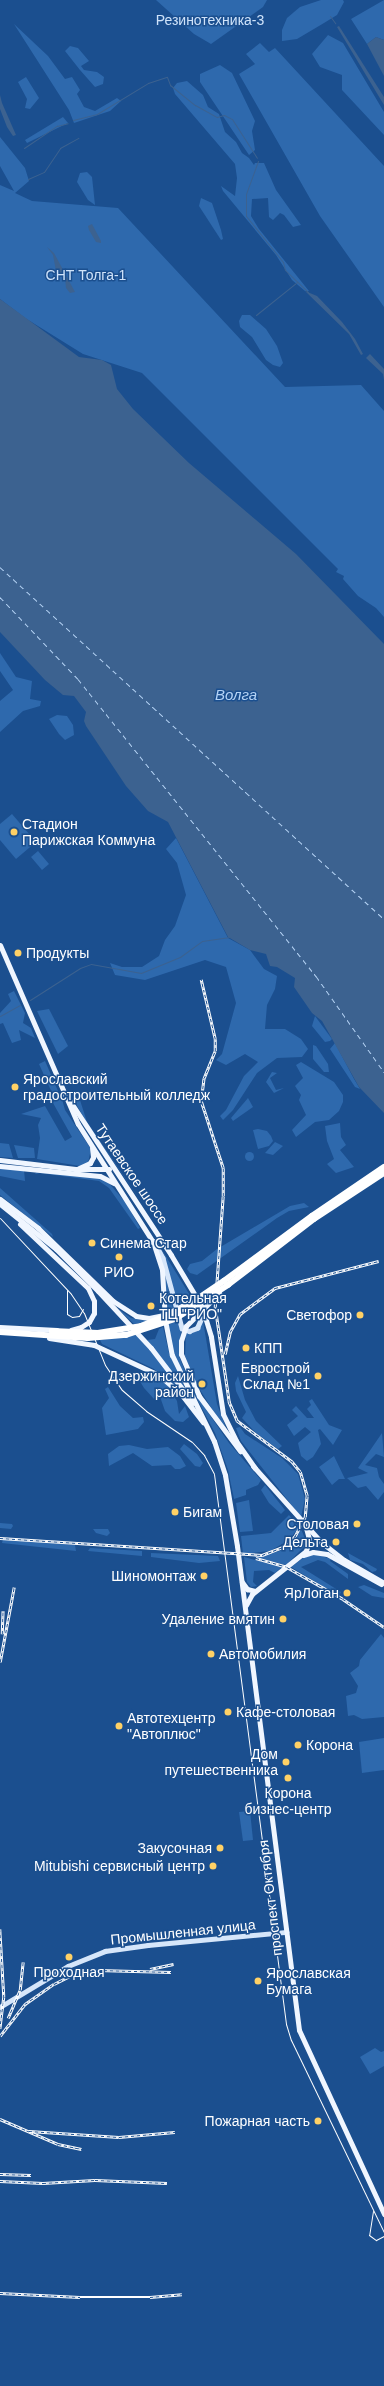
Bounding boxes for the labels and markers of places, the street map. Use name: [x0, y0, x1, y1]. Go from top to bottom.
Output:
place label: Стадион Парижская Коммуна: [22, 816, 155, 848]
marker: Стадион Парижская Коммуна: [9, 827, 19, 837]
place label: Продукты: [26, 945, 89, 961]
marker: Продукты: [13, 948, 23, 958]
place label: Ярославский градостроительный колледж: [23, 1071, 210, 1104]
marker: Ярославский градостроительный колледж: [10, 1082, 20, 1092]
place label: Синема Стар: [100, 1235, 187, 1251]
marker: Синема Стар: [87, 1238, 97, 1248]
marker: РИО: [114, 1252, 124, 1262]
place label: РИО: [104, 1264, 134, 1280]
place label: Котельная ТЦ "РИО": [159, 1290, 227, 1322]
marker: Котельная ТЦ "РИО": [146, 1301, 156, 1311]
place label: Светофор: [286, 1307, 352, 1323]
marker: Светофор: [355, 1310, 365, 1320]
place label: КПП: [254, 1340, 282, 1356]
marker: КПП: [241, 1343, 251, 1353]
place label: Еврострой Склад №1: [241, 1360, 310, 1392]
place label: Дзержинский район: [109, 1368, 194, 1400]
marker: Еврострой Склад №1: [313, 1371, 323, 1381]
marker: Дзержинский район: [197, 1379, 207, 1389]
place label: Бигам: [183, 1504, 222, 1520]
marker: Бигам: [170, 1507, 180, 1517]
place label: Столовая: [286, 1516, 349, 1532]
marker: Столовая: [352, 1519, 362, 1529]
place label: Дельта: [283, 1534, 328, 1550]
marker: Дельта: [331, 1537, 341, 1547]
place label: Шиномонтаж: [111, 1568, 196, 1584]
marker: Шиномонтаж: [199, 1571, 209, 1581]
place label: ЯрЛоган: [284, 1585, 339, 1601]
marker: ЯрЛоган: [342, 1588, 352, 1598]
place label: Удаление вмятин: [162, 1611, 275, 1627]
marker: Удаление вмятин: [278, 1614, 288, 1624]
place label: Автомобилия: [219, 1646, 306, 1662]
marker: Автомобилия: [206, 1649, 216, 1659]
place label: Кафе-столовая: [236, 1704, 335, 1720]
marker: Кафе-столовая: [223, 1707, 233, 1717]
place label: Автотехцентр "Автоплюс": [127, 1710, 216, 1742]
marker: Автотехцентр "Автоплюс": [114, 1721, 124, 1731]
place label: Корона: [306, 1737, 353, 1753]
marker: Корона: [293, 1740, 303, 1750]
place label: Дом путешественника: [164, 1746, 278, 1778]
marker: Дом путешественника: [281, 1757, 291, 1767]
marker: Корона бизнес-центр: [283, 1773, 293, 1783]
place label: Корона бизнес-центр: [244, 1785, 332, 1818]
place label: Закусочная: [138, 1840, 212, 1856]
marker: Закусочная: [215, 1843, 225, 1853]
place label: Mitubishi сервисный центр: [34, 1858, 205, 1874]
marker: Mitubishi сервисный центр: [208, 1861, 218, 1871]
marker: Проходная: [64, 1952, 74, 1962]
place label: Проходная: [33, 1964, 105, 1980]
place label: Ярославская Бумага: [266, 1965, 351, 1998]
marker: Ярославская Бумага: [253, 1976, 263, 1986]
place label: Пожарная часть: [205, 2113, 310, 2129]
marker: Пожарная часть: [313, 2116, 323, 2126]

